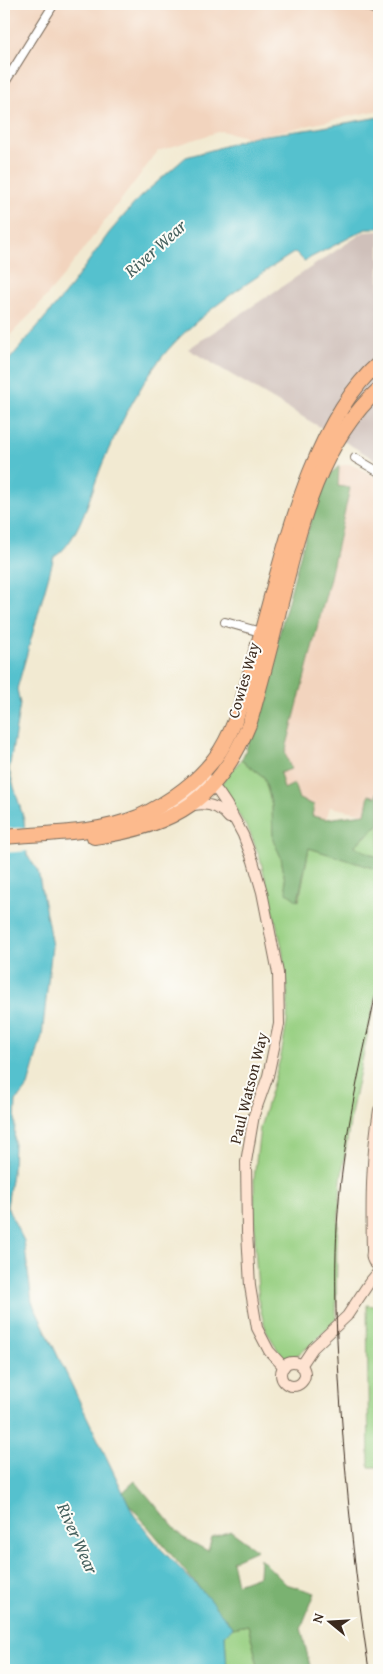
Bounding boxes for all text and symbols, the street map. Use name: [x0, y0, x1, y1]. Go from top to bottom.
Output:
water label: River Wear: [117, 212, 193, 284]
street label: Cowies Way: [221, 639, 265, 721]
street label: Paul Watson Way: [222, 1029, 274, 1146]
water label: River Wear: [50, 1497, 106, 1579]
north arrow: [306, 1596, 356, 1646]
text: N: [307, 1610, 329, 1626]

